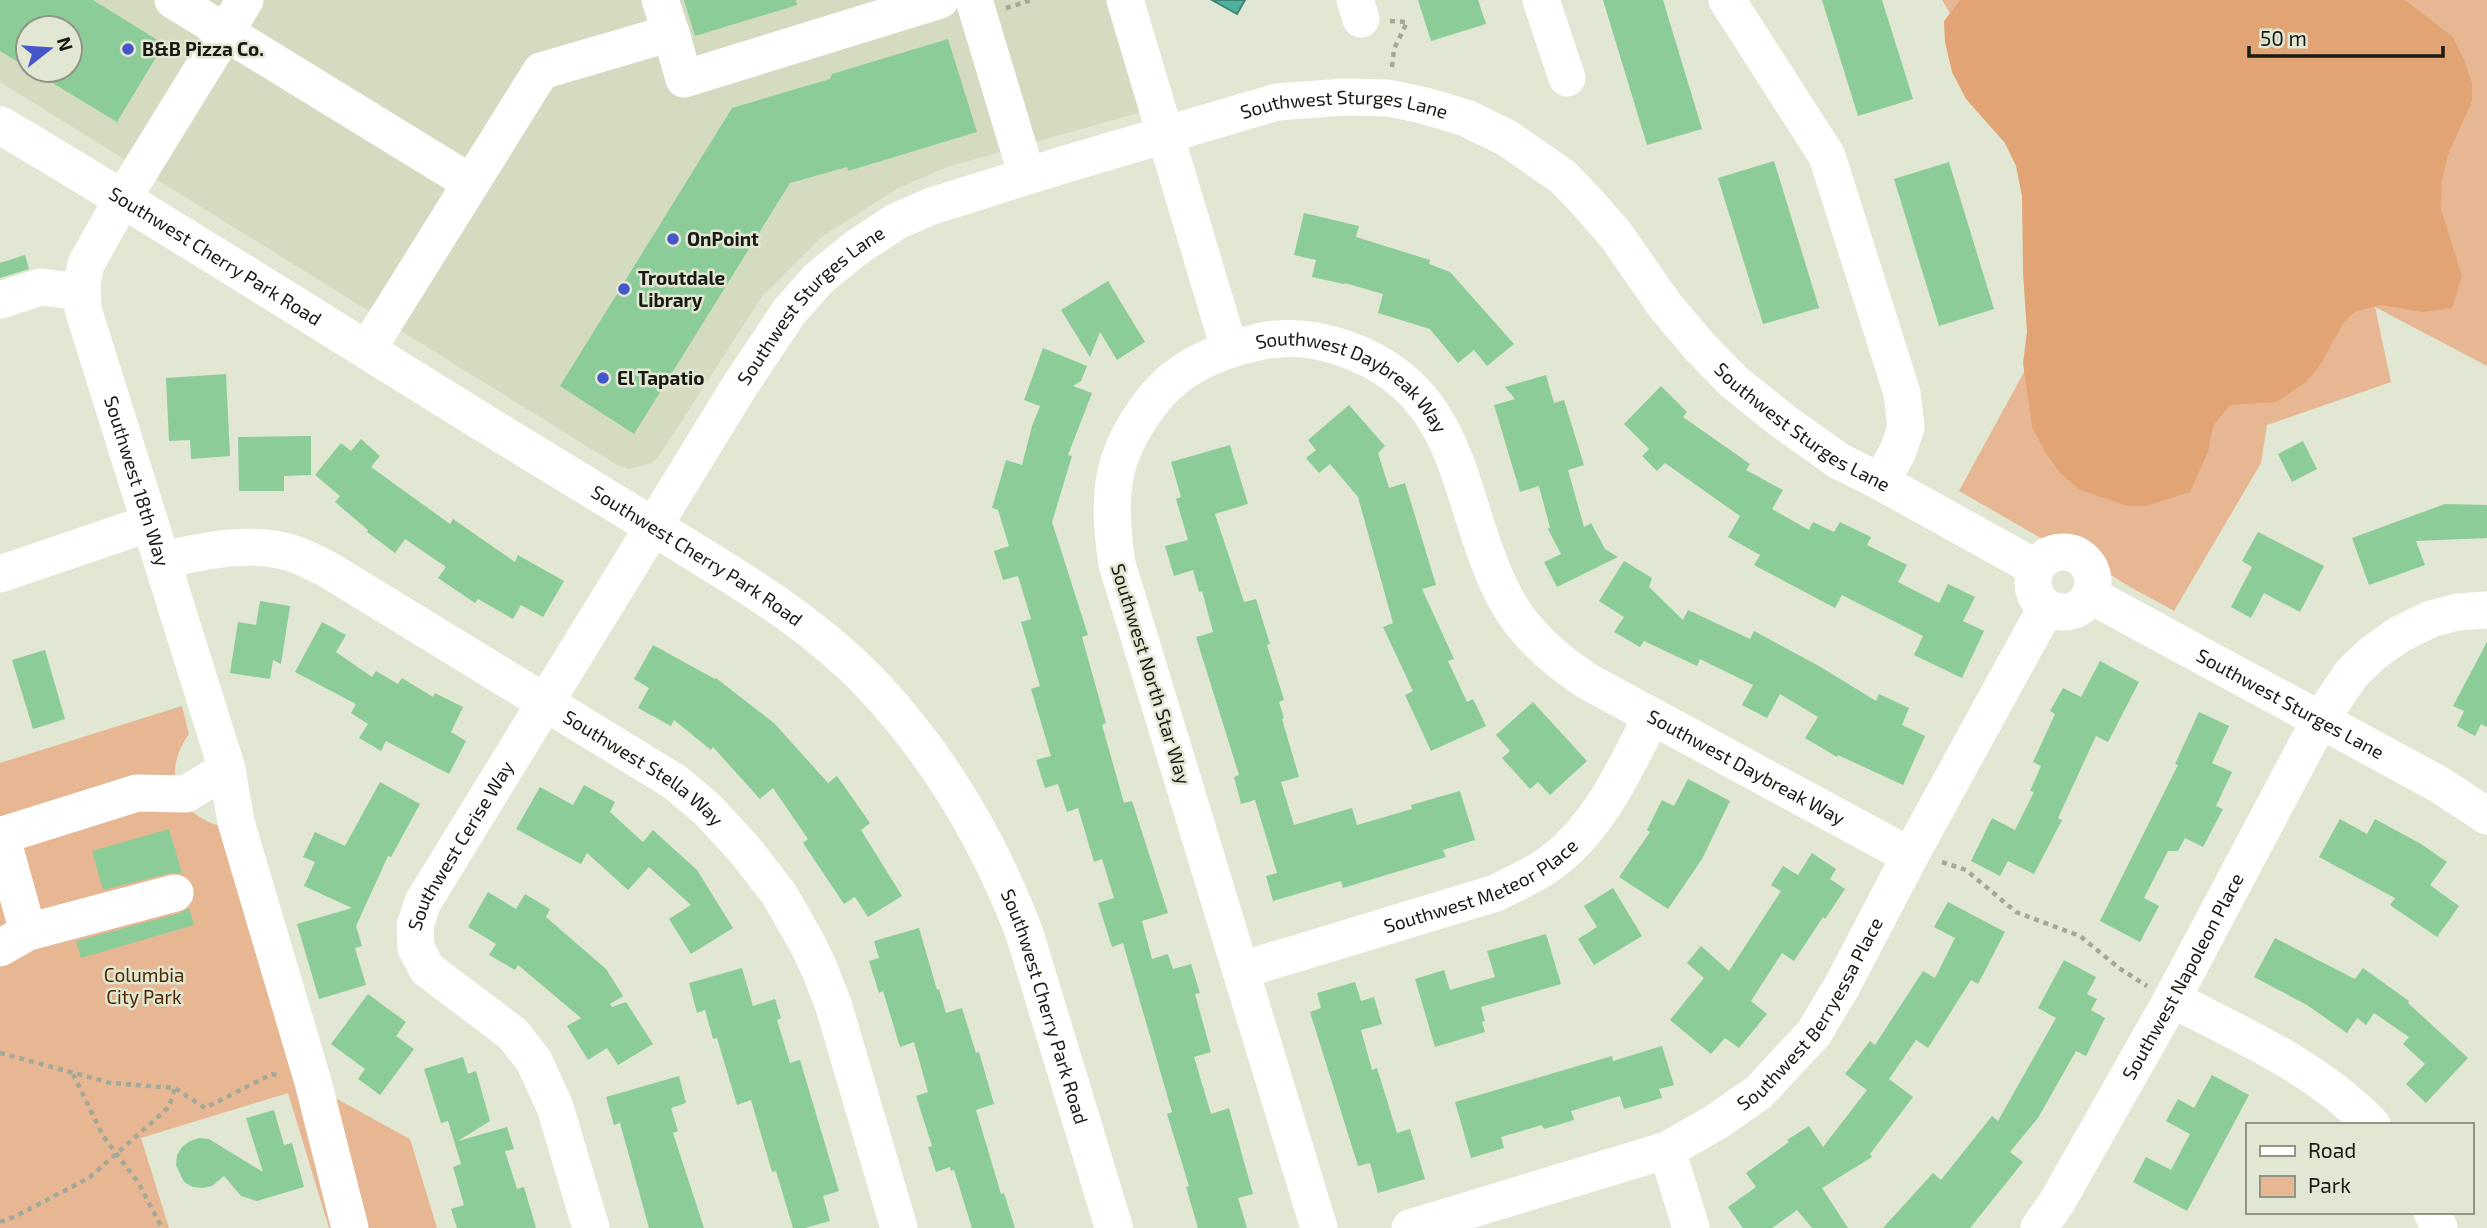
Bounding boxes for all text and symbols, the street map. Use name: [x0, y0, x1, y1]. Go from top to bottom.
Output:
north arrow: [14, 14, 84, 84]
scale bar: [2249, 14, 2443, 58]
text: 50 m: [2260, 25, 2307, 50]
text: N: [53, 34, 79, 54]
place label: B&B Pizza Co.: [142, 37, 264, 60]
marker: B&B Pizza Co.: [120, 41, 136, 57]
street label: Southwest Sturges Lane: [1238, 85, 1451, 123]
street label: Southwest Cherry Park Road: [105, 181, 326, 330]
street label: Southwest Sturges Lane: [732, 221, 889, 389]
place label: OnPoint: [687, 227, 759, 250]
marker: OnPoint: [665, 231, 681, 247]
place label: Troutdale Library: [638, 266, 726, 312]
marker: Troutdale Library: [616, 281, 632, 297]
street label: Southwest Daybreak Way: [1253, 326, 1452, 437]
street label: Southwest Sturges Lane: [1710, 357, 1894, 496]
place label: El Tapatio: [617, 366, 705, 389]
marker: El Tapatio: [595, 370, 611, 386]
street label: Southwest 18th Way: [100, 393, 175, 569]
street label: Southwest Cherry Park Road: [587, 479, 807, 630]
street label: Southwest North Star Way: [1107, 561, 1196, 787]
street label: Southwest Sturges Lane: [2193, 643, 2388, 764]
street label: Southwest Stella Way: [559, 704, 729, 830]
street label: Southwest Daybreak Way: [1644, 704, 1849, 830]
street label: Southwest Cerise Way: [402, 756, 518, 933]
street label: Southwest Meteor Place: [1381, 834, 1582, 937]
street label: Southwest Napoleon Place: [2117, 869, 2248, 1083]
street label: Southwest Cherry Park Road: [997, 885, 1094, 1127]
street label: Southwest Berryessa Place: [1732, 913, 1887, 1115]
park label: Columbia City Park: [104, 963, 184, 1008]
legend: [2246, 1123, 2473, 1214]
text: Road: [2308, 1137, 2356, 1162]
text: Park: [2308, 1172, 2351, 1197]

